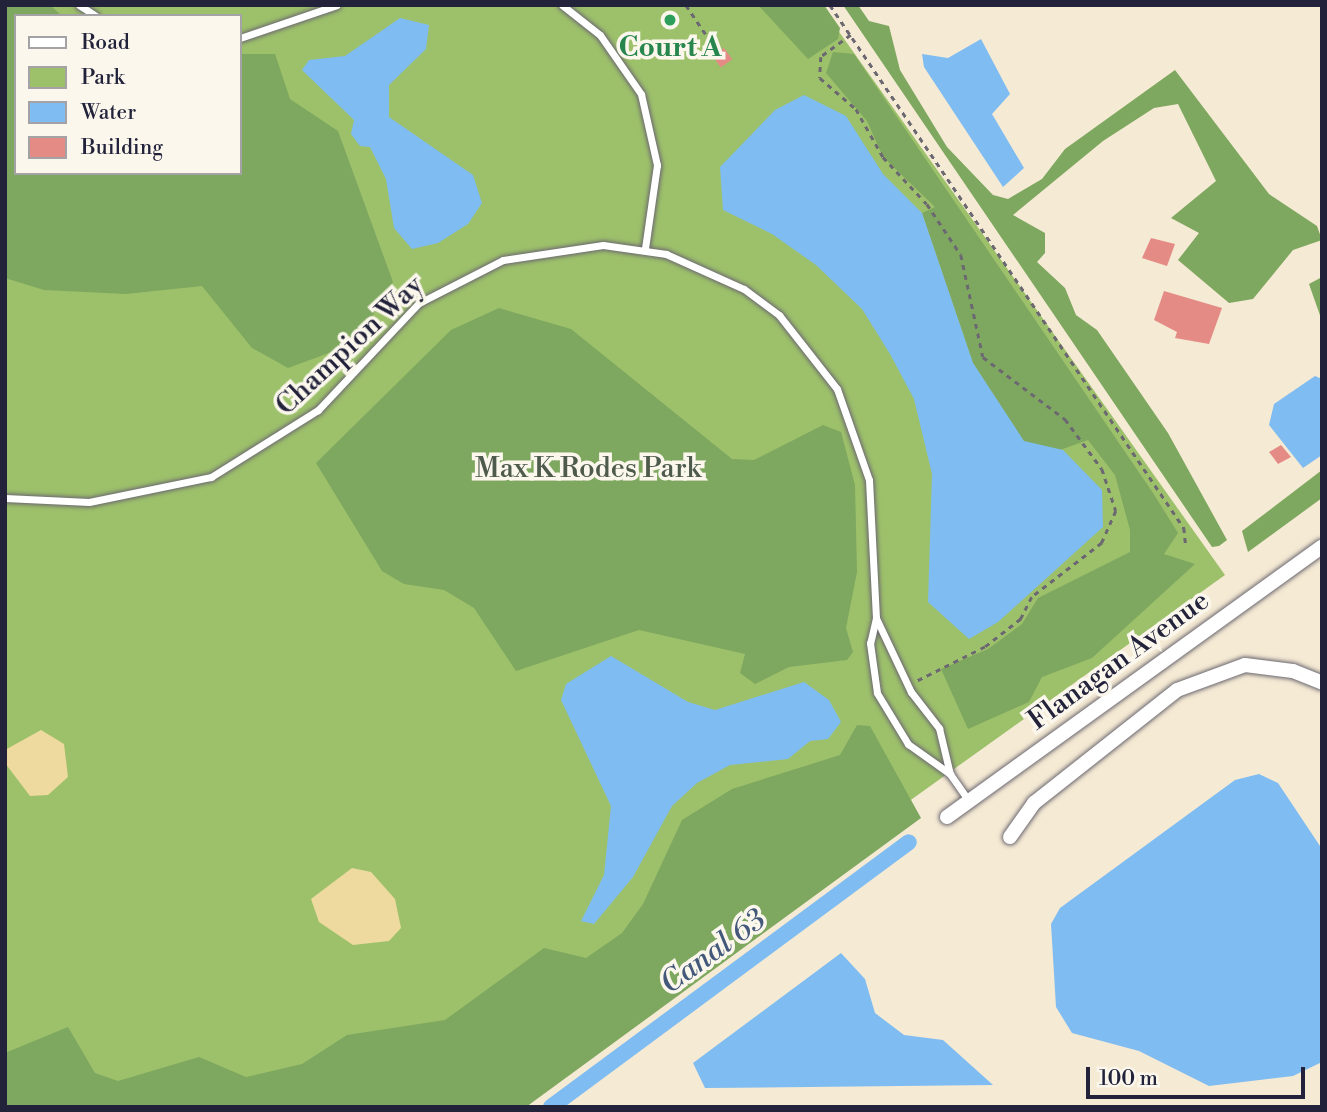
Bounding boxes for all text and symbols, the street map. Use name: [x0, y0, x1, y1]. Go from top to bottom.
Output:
marker: Court A: [662, 12, 678, 28]
legend: [14, 14, 242, 175]
text: Road: [81, 30, 130, 56]
place label: Court A: [619, 31, 721, 65]
text: Park: [81, 65, 125, 91]
text: Water: [81, 100, 136, 126]
text: Building: [81, 135, 163, 161]
street label: Champion Way: [269, 269, 431, 423]
park label: Max K Rodes Park: [475, 452, 701, 486]
street label: Flanagan Avenue: [1022, 584, 1216, 738]
water label: Canal 63: [654, 902, 772, 1002]
scale bar: [1089, 1052, 1308, 1096]
text: 100 m: [1099, 1066, 1158, 1092]

